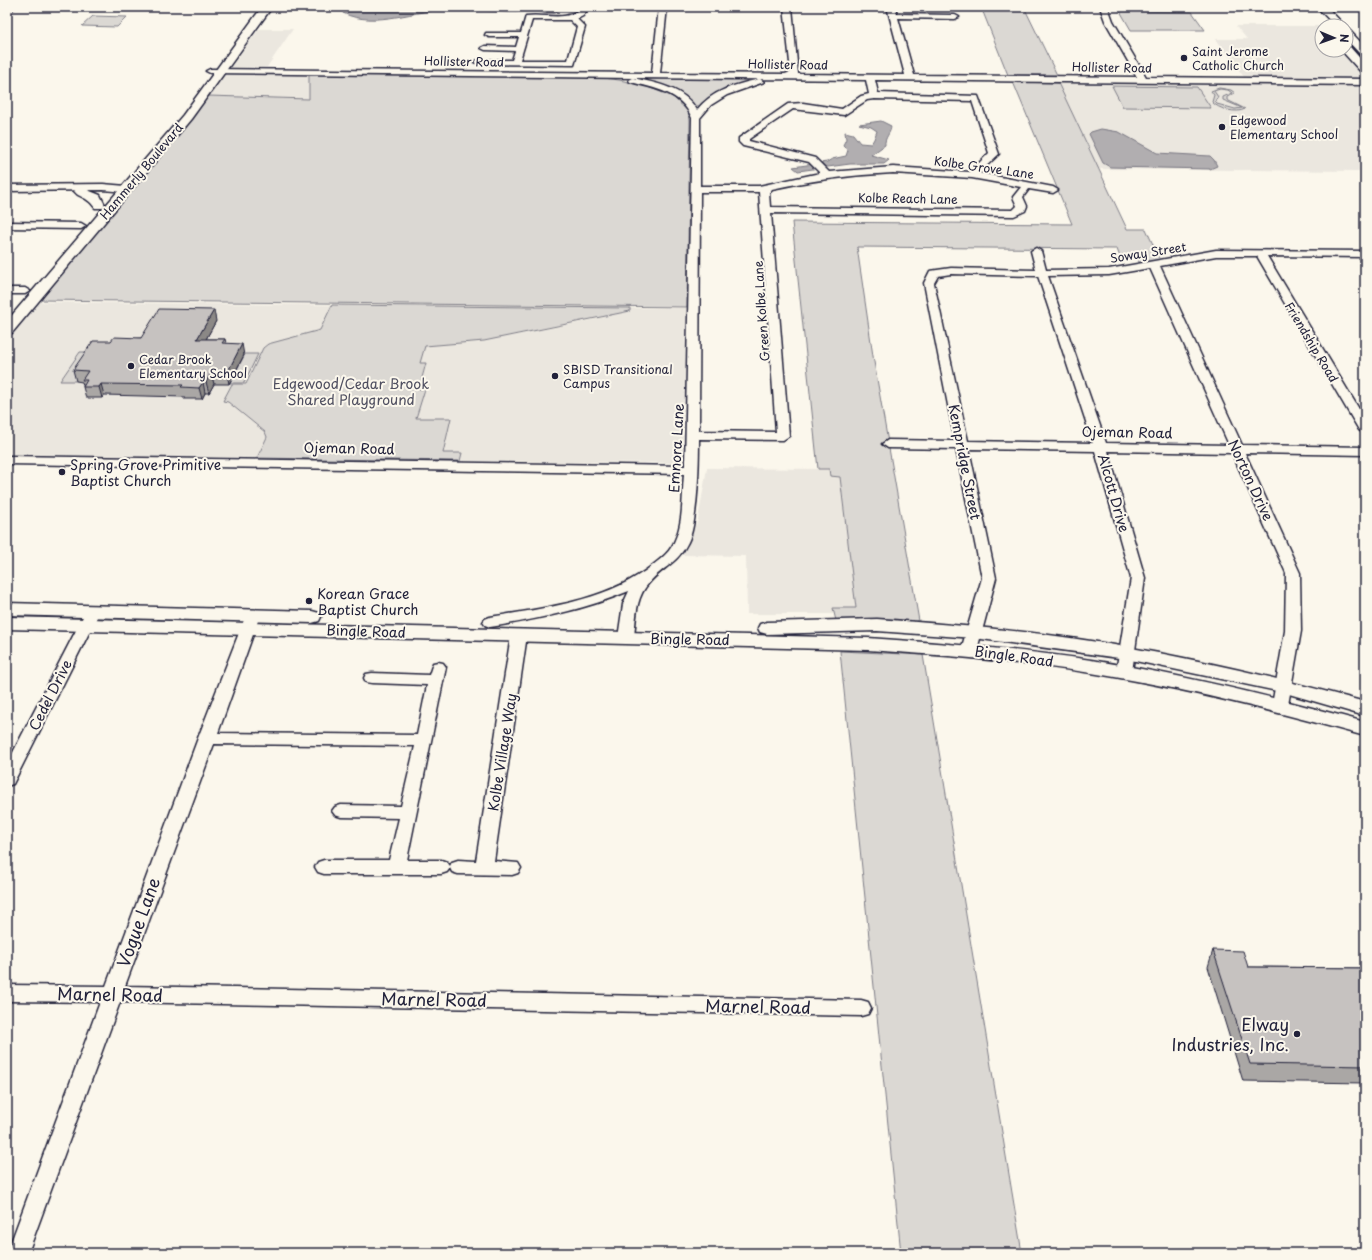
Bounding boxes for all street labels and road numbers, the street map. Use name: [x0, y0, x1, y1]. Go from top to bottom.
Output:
street label: Hollister Road: [424, 51, 504, 71]
street label: Hollister Road: [748, 54, 828, 74]
street label: Hollister Road: [1072, 57, 1152, 77]
street label: Hammerly Boulevard: [95, 118, 187, 223]
street label: Kolbe Grove Lane: [933, 151, 1035, 183]
street label: Kolbe Reach Lane: [858, 188, 958, 208]
street label: Soway Street: [1109, 237, 1188, 267]
street label: Green Kolbe Lane: [748, 260, 774, 362]
street label: Friendship Road: [1281, 298, 1343, 386]
street label: Kempridge Street: [943, 402, 987, 522]
street label: Emnora Lane: [663, 403, 689, 493]
street label: Ojeman Road: [1081, 421, 1173, 443]
street label: Norton Drive: [1223, 436, 1279, 524]
street label: Ojeman Road: [303, 437, 395, 459]
street label: Alcott Drive: [1093, 451, 1135, 535]
street label: Bingle Road: [326, 619, 406, 643]
street label: Bingle Road: [650, 628, 730, 650]
street label: Bingle Road: [973, 640, 1055, 672]
street label: Cedel Drive: [23, 656, 77, 734]
street label: Kolbe Village Way: [482, 692, 522, 812]
street label: Vogue Lane: [110, 874, 166, 970]
street label: Marnel Road: [57, 980, 163, 1008]
street label: Marnel Road: [381, 985, 487, 1013]
street label: Marnel Road: [705, 992, 811, 1020]

